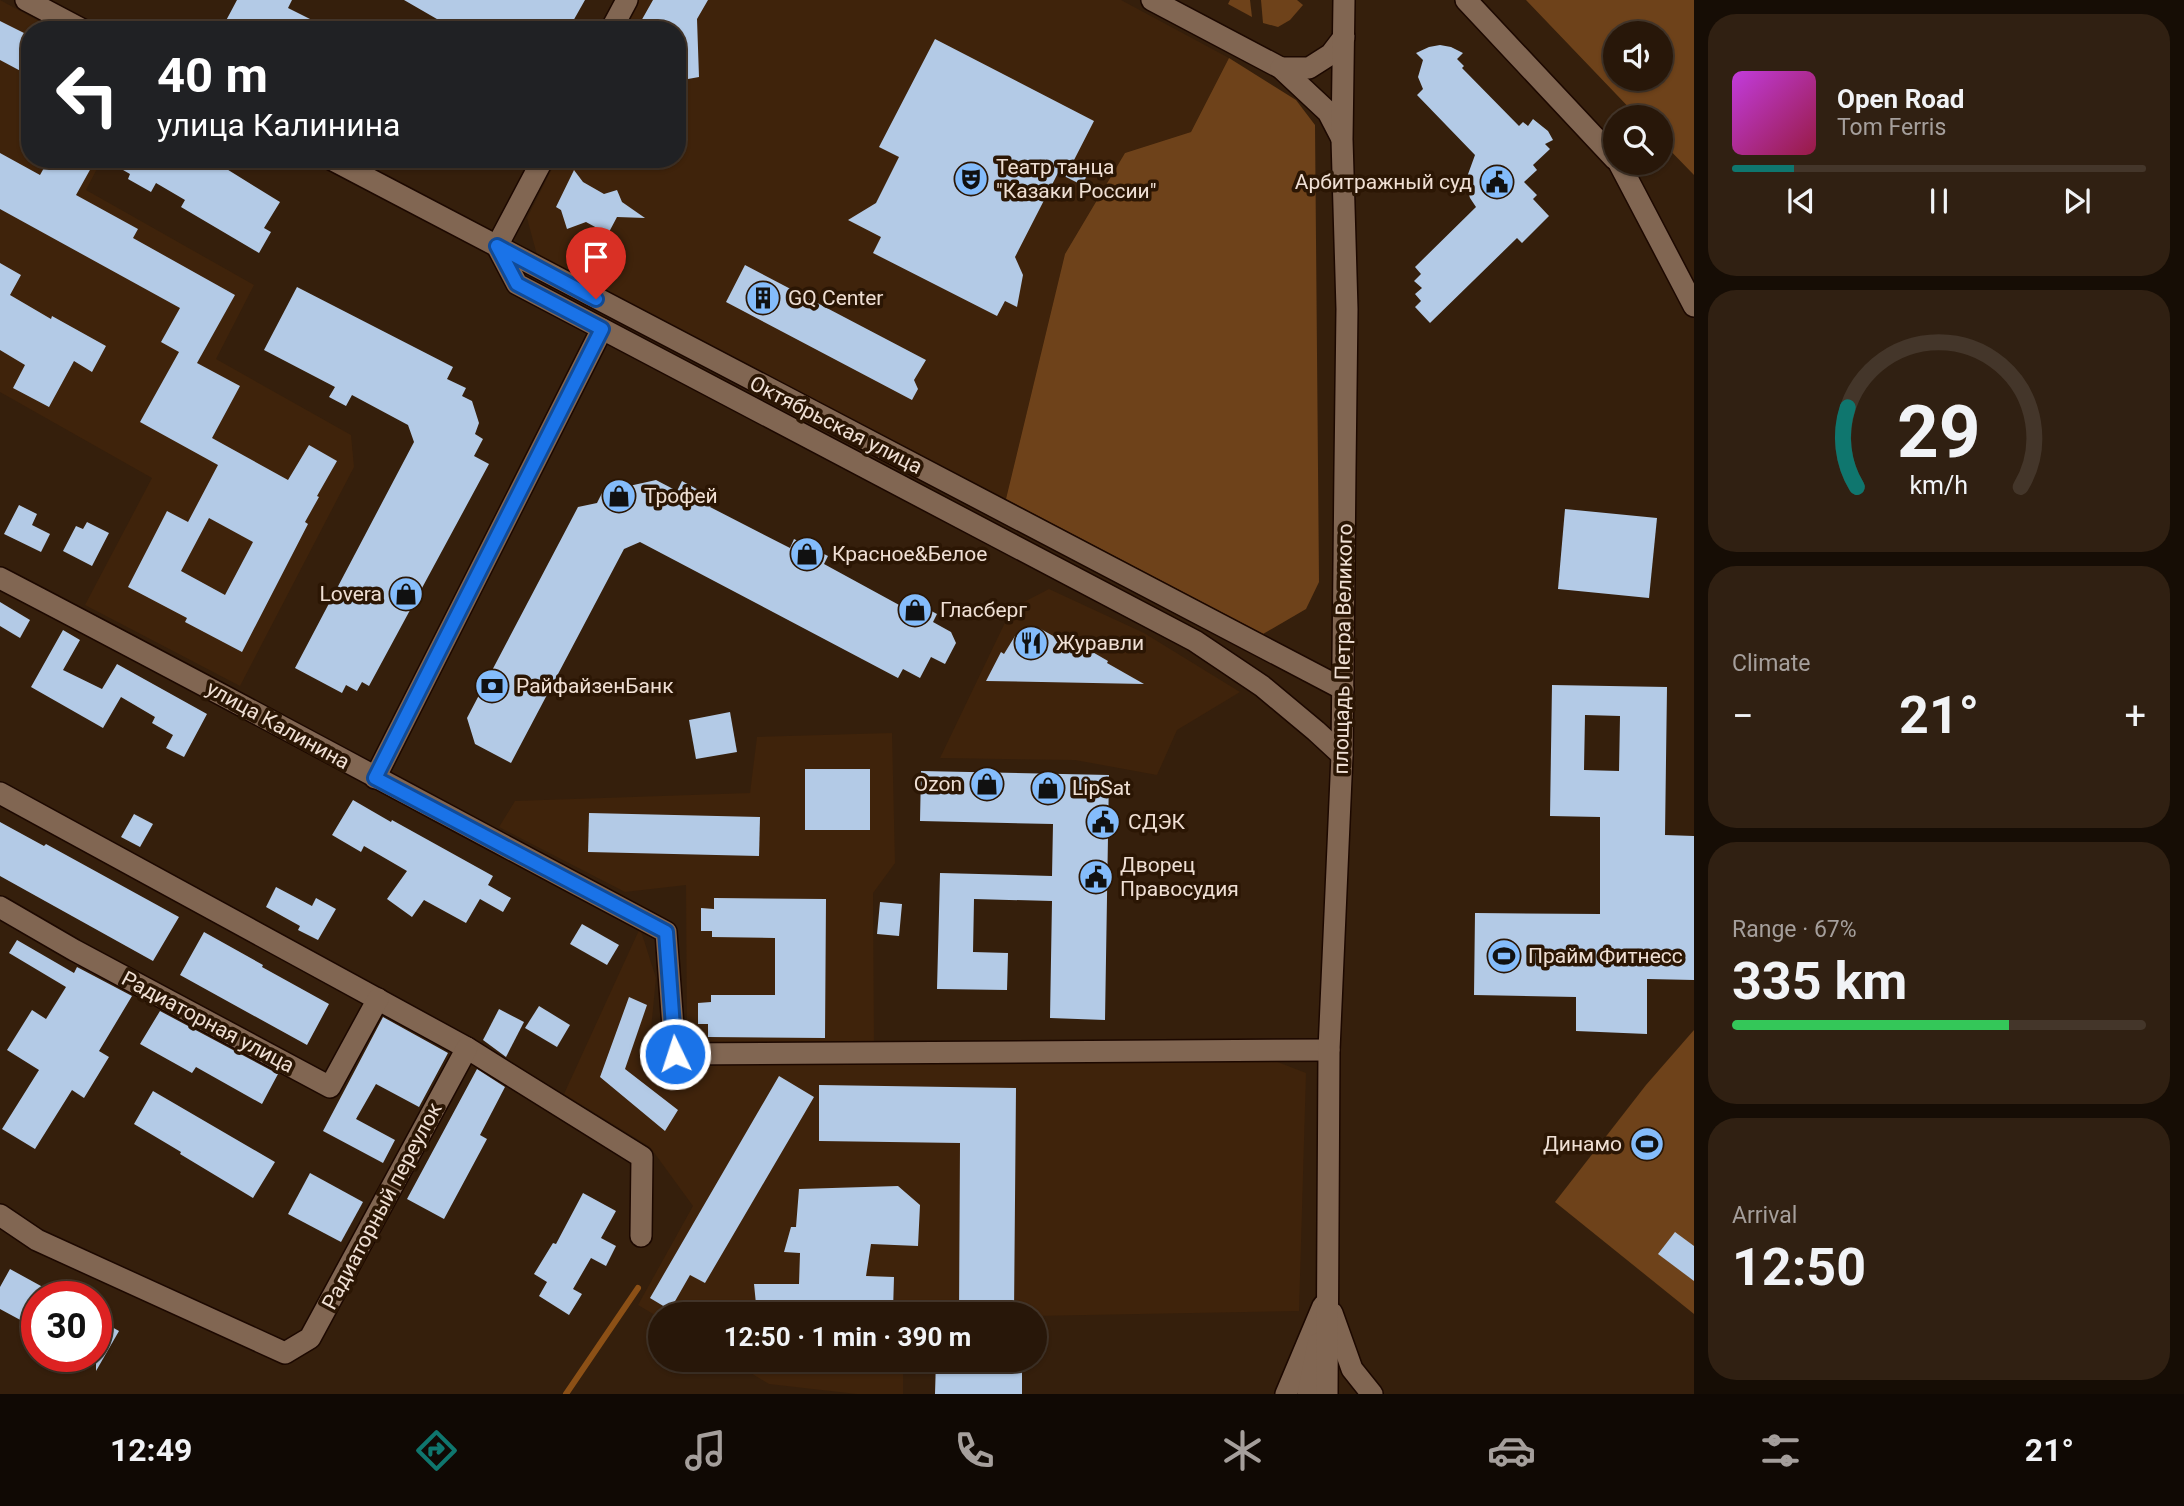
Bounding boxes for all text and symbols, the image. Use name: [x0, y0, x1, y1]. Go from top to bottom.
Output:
map controls: [1603, 21, 1673, 175]
button: sound: [1603, 21, 1673, 91]
text: 40 m: [157, 47, 268, 104]
icon: left: [42, 49, 133, 140]
text: Open Road: [1837, 84, 1965, 114]
button: search: [1603, 105, 1673, 175]
text: улица Калинина: [157, 106, 401, 144]
text: Tom Ferris: [1837, 114, 1946, 141]
place label: Театр танца "Казаки России": [996, 155, 1156, 203]
theatre icon: Театр танца "Казаки России": [952, 160, 990, 198]
public building icon: Арбитражный суд: [1478, 163, 1516, 201]
place label: Арбитражный суд: [1295, 170, 1472, 194]
icon: previous: [1782, 182, 1820, 220]
icon: pause: [1920, 182, 1958, 220]
icon: next: [2058, 182, 2096, 220]
pin: [566, 227, 626, 299]
icon: arrive: [577, 238, 615, 276]
building icon: GQ Center: [744, 279, 782, 317]
place label: GQ Center: [788, 286, 883, 310]
street label: Октябрьская улица: [746, 371, 926, 479]
text: 29: [1897, 389, 1981, 475]
text: km/h: [1910, 471, 1968, 500]
shop icon: Трофей: [600, 477, 638, 515]
place label: Трофей: [644, 484, 718, 508]
street label: площадь Петра Великого: [1329, 523, 1357, 775]
shop icon: Красное&Белое: [788, 535, 826, 573]
place label: Красное&Белое: [832, 542, 987, 566]
shop icon: Lovera: [387, 575, 425, 613]
place label: Lovera: [320, 582, 382, 606]
shop icon: Гласберг: [896, 591, 934, 629]
place label: Гласберг: [940, 598, 1027, 622]
restaurant icon: Журавли: [1012, 624, 1050, 662]
place label: Журавли: [1056, 631, 1144, 655]
text: Climate: [1732, 650, 1811, 677]
bank icon: РайфайзенБанк: [473, 667, 511, 705]
place label: РайфайзенБанк: [516, 674, 674, 698]
street label: улица Калинина: [202, 676, 354, 774]
text: 21°: [1899, 685, 1979, 746]
text: −: [1732, 694, 1754, 738]
text: +: [2124, 694, 2146, 738]
shop icon: Ozon: [968, 765, 1006, 803]
shop icon: LipSat: [1029, 769, 1067, 807]
place label: Ozon: [914, 772, 962, 796]
place label: LipSat: [1072, 776, 1131, 800]
public building icon: СДЭК: [1084, 803, 1122, 841]
place label: СДЭК: [1128, 810, 1186, 834]
place label: Дворец Правосудия: [1120, 853, 1239, 901]
public building icon: Дворец Правосудия: [1077, 858, 1115, 896]
text: Range · 67%: [1732, 916, 1857, 943]
sports icon: Прайм Фитнесс: [1485, 937, 1523, 975]
place label: Прайм Фитнесс: [1528, 944, 1683, 968]
text: 335 km: [1732, 951, 1907, 1012]
street label: Радиаторная улица: [118, 966, 298, 1078]
position arrow: [638, 1017, 712, 1091]
street label: Радиаторный переулок: [317, 1098, 447, 1314]
sports icon: Динамо: [1628, 1125, 1666, 1163]
place label: Динамо: [1543, 1132, 1622, 1156]
text: Arrival: [1732, 1202, 1797, 1229]
text: 12:50: [1732, 1237, 1866, 1298]
speed limit sign: 30: [21, 1281, 112, 1372]
text: 12:50 · 1 min · 390 m: [724, 1322, 971, 1352]
icon: directions: [412, 1426, 461, 1475]
icon: music: [681, 1426, 730, 1475]
icon: phone: [950, 1426, 999, 1475]
icon: climate: [1218, 1426, 1267, 1475]
icon: car: [1487, 1426, 1536, 1475]
icon: filters: [1756, 1426, 1805, 1475]
text: 12:49: [110, 1431, 192, 1469]
text: 21°: [2025, 1431, 2074, 1469]

